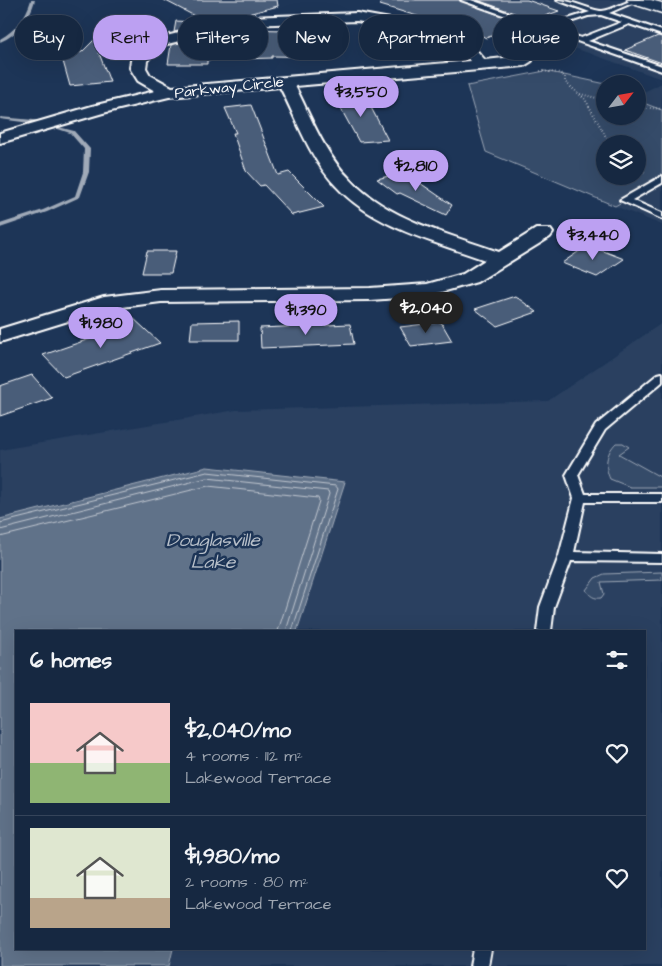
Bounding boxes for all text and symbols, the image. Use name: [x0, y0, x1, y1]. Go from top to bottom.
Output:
chip: Buy: [15, 15, 83, 60]
chip: Rent: [93, 15, 168, 60]
chip: Filters: [178, 15, 268, 60]
chip: New: [278, 15, 349, 60]
chip: Apartment: [359, 15, 483, 60]
chip: House: [493, 15, 578, 60]
street label: Parkway Circle: [173, 71, 285, 105]
north arrow: [596, 75, 646, 125]
map controls: [596, 75, 646, 185]
pin: $3,550: [320, 76, 402, 118]
text: $3,550: [335, 81, 387, 103]
button: layers: [596, 135, 646, 185]
pin: $2,810: [375, 150, 457, 192]
text: $2,810: [394, 155, 438, 177]
pin: $3,440: [552, 218, 634, 261]
text: $3,440: [567, 224, 619, 246]
pin: $2,040: [385, 292, 467, 334]
pin: $1,390: [265, 294, 347, 336]
text: $2,040: [400, 297, 452, 319]
text: $1,390: [285, 299, 327, 321]
pin: $1,980: [60, 306, 142, 349]
text: $1,980: [79, 312, 123, 334]
water label: Douglasville Lake: [166, 527, 262, 576]
text: 6 homes: [30, 646, 112, 675]
icon: filters: [603, 646, 631, 674]
text: $2,040/mo: [185, 716, 291, 745]
icon: home: [70, 723, 130, 783]
icon: heart: [603, 739, 631, 767]
text: 4 rooms · 112 m²: [185, 745, 303, 767]
text: Lakewood Terrace: [185, 767, 331, 789]
text: $1,980/mo: [185, 842, 280, 871]
icon: home: [70, 848, 130, 908]
icon: heart: [603, 864, 631, 892]
text: 2 rooms · 80 m²: [185, 871, 308, 893]
text: Lakewood Terrace: [185, 893, 331, 915]

